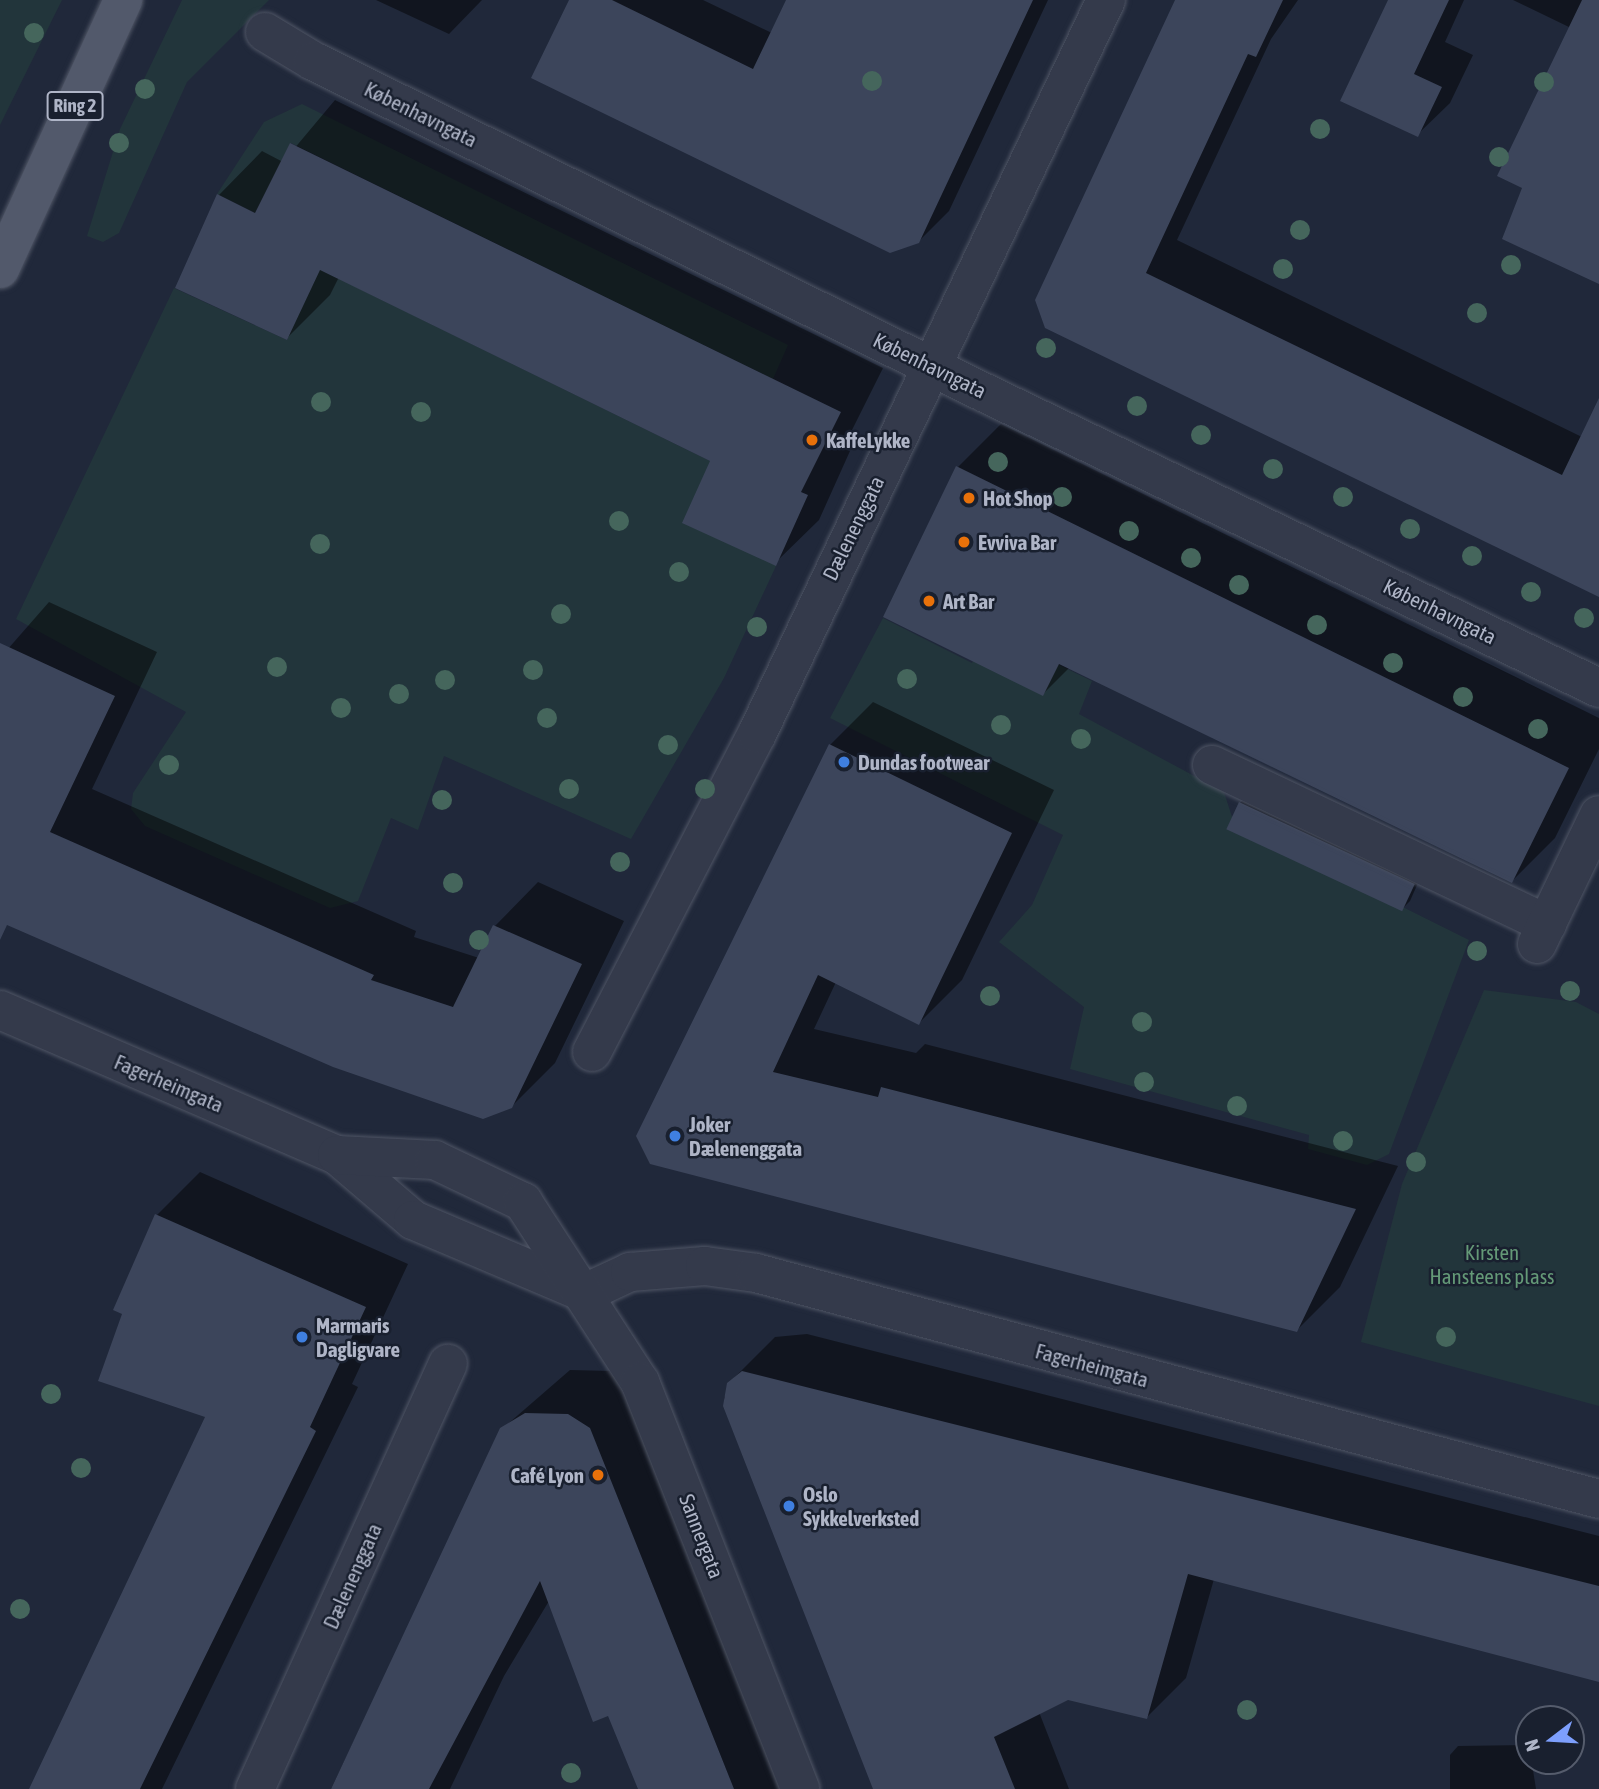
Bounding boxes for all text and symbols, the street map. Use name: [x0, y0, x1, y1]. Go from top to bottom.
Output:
street label: Københavngata: [360, 76, 482, 152]
road number: Ring 2: [45, 90, 105, 122]
street label: Københavngata: [869, 327, 991, 403]
place label: KaffeLykke: [826, 427, 910, 453]
marker: KaffeLykke: [804, 432, 820, 448]
street label: Dælenenggata: [817, 472, 889, 584]
place label: Hot Shop: [983, 485, 1053, 511]
marker: Hot Shop: [961, 490, 977, 506]
place label: Evviva Bar: [978, 529, 1056, 555]
marker: Evviva Bar: [956, 534, 972, 550]
street label: Københavngata: [1379, 573, 1501, 649]
place label: Art Bar: [943, 588, 994, 614]
marker: Art Bar: [921, 593, 937, 609]
place label: Dundas footwear: [858, 749, 990, 775]
marker: Dundas footwear: [836, 754, 852, 770]
street label: Fagerheimgata: [111, 1049, 227, 1117]
place label: Joker Dælenenggata: [689, 1111, 802, 1161]
marker: Joker Dælenenggata: [667, 1128, 683, 1144]
park label: Kirsten Hansteens plass: [1430, 1239, 1554, 1289]
place label: Marmaris Dagligvare: [316, 1312, 400, 1362]
marker: Marmaris Dagligvare: [294, 1329, 310, 1345]
street label: Fagerheimgata: [1033, 1338, 1151, 1392]
place label: Café Lyon: [511, 1462, 584, 1488]
marker: Café Lyon: [590, 1467, 606, 1483]
place label: Oslo Sykkelverksted: [803, 1481, 919, 1531]
street label: Sannergata: [674, 1490, 730, 1582]
marker: Oslo Sykkelverksted: [781, 1498, 797, 1514]
street label: Dælenenggata: [318, 1519, 386, 1633]
north arrow: [1515, 1705, 1585, 1775]
text: N: [1520, 1737, 1544, 1754]

